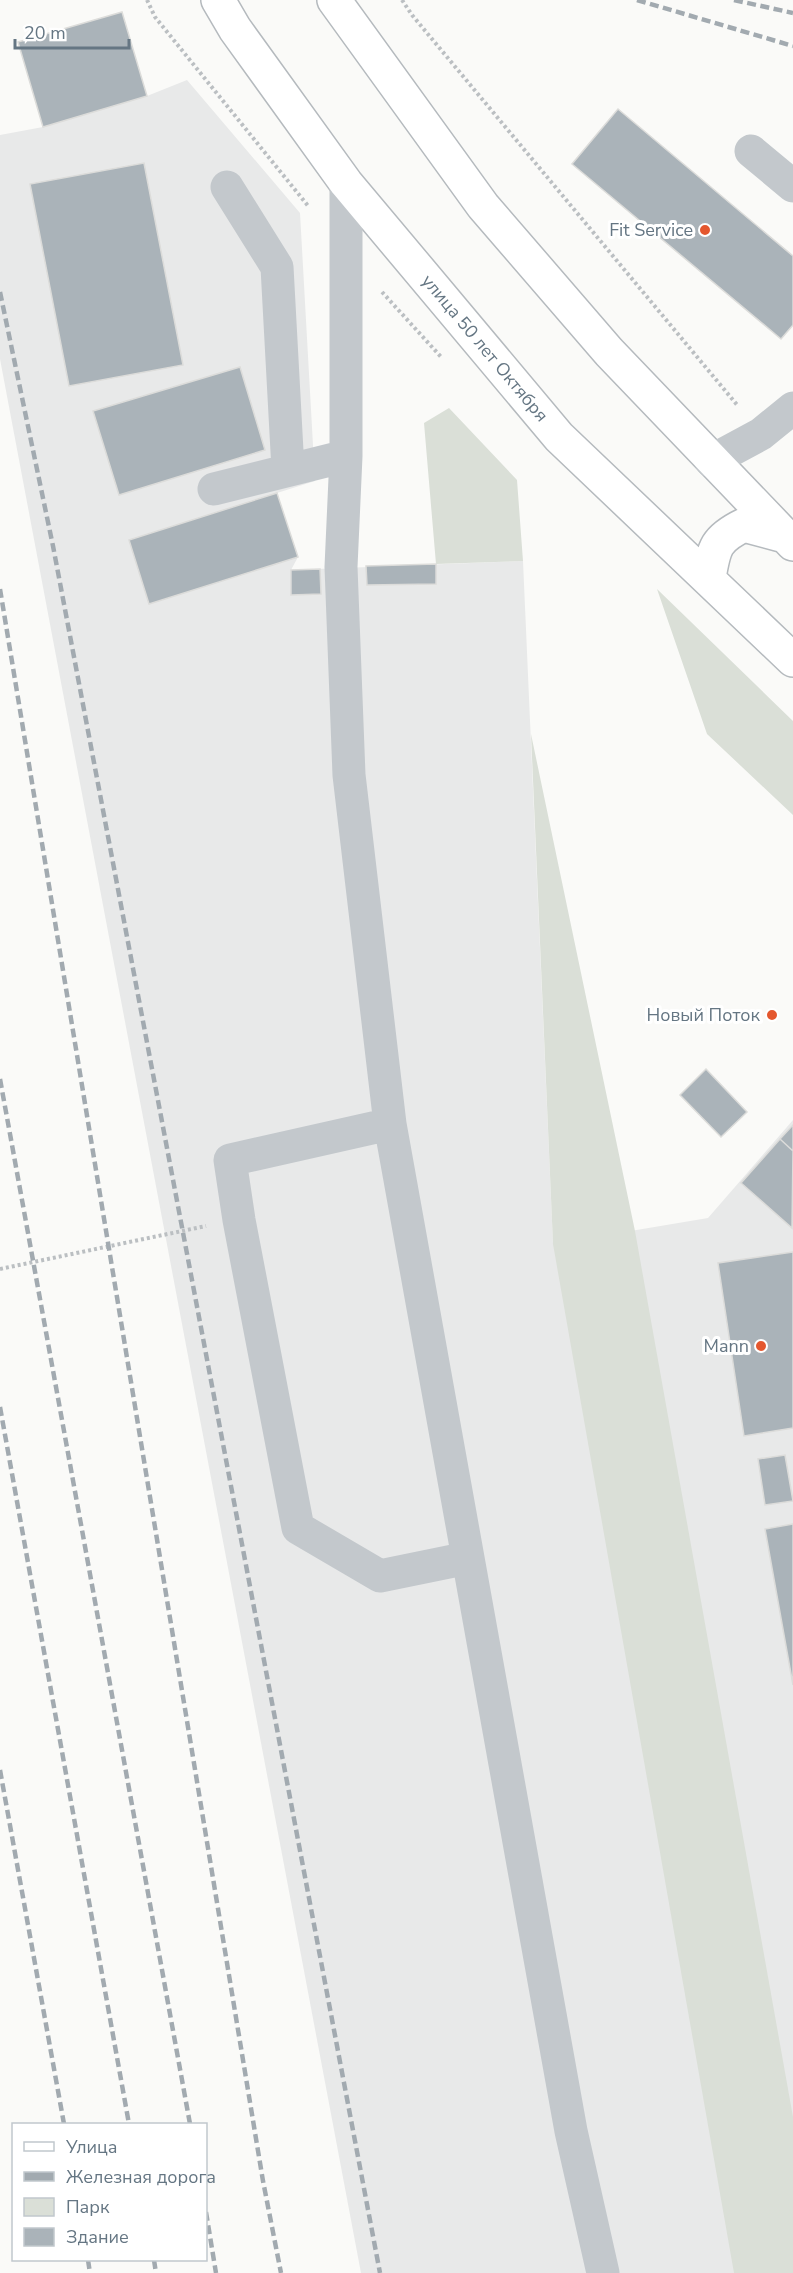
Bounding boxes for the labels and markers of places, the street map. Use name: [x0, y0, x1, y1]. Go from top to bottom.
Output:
place label: Fit Service: [609, 218, 693, 242]
marker: Fit Service: [698, 223, 712, 237]
place label: Новый Поток: [647, 1003, 761, 1027]
marker: Новый Поток: [765, 1008, 779, 1022]
place label: Mann: [704, 1334, 749, 1358]
marker: Mann: [754, 1339, 768, 1353]

